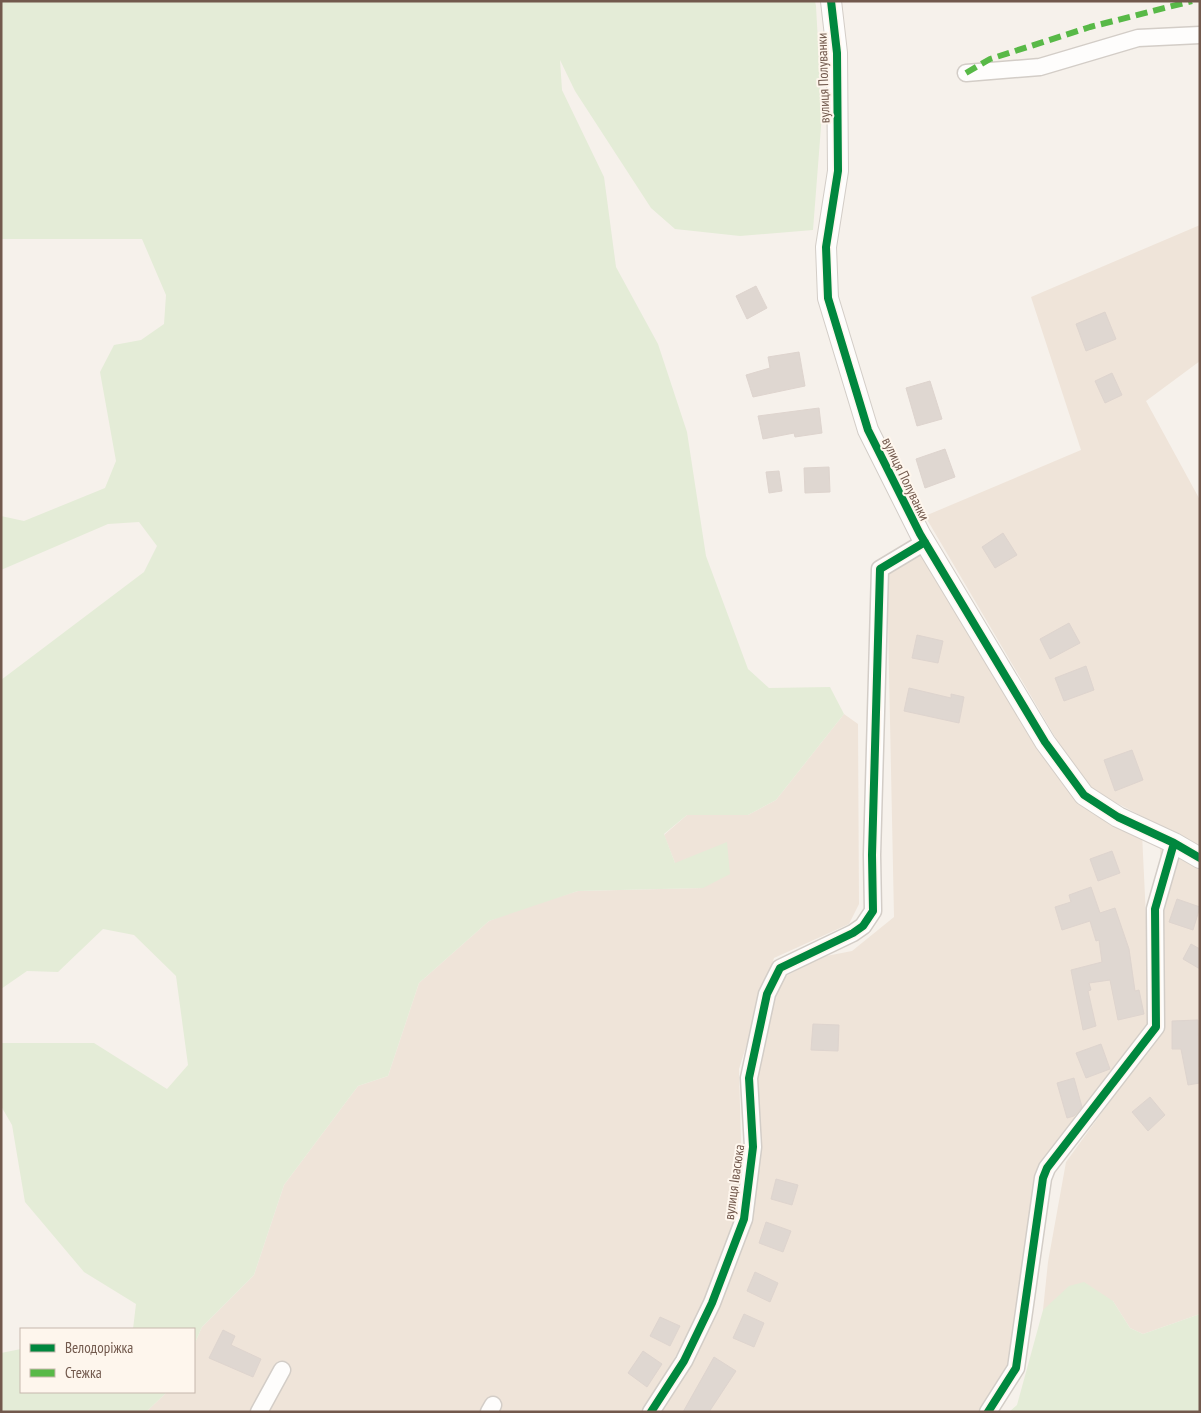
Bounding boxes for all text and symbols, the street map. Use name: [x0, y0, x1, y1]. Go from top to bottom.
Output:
street label: вулиця Полуванки: [812, 33, 834, 123]
street label: вулиця Полуванки: [878, 434, 934, 524]
street label: вулиця Івасюка: [720, 1143, 748, 1221]
legend: [20, 1328, 195, 1393]
text: Велодоріжка: [65, 1338, 133, 1357]
text: Стежка: [65, 1363, 102, 1382]

